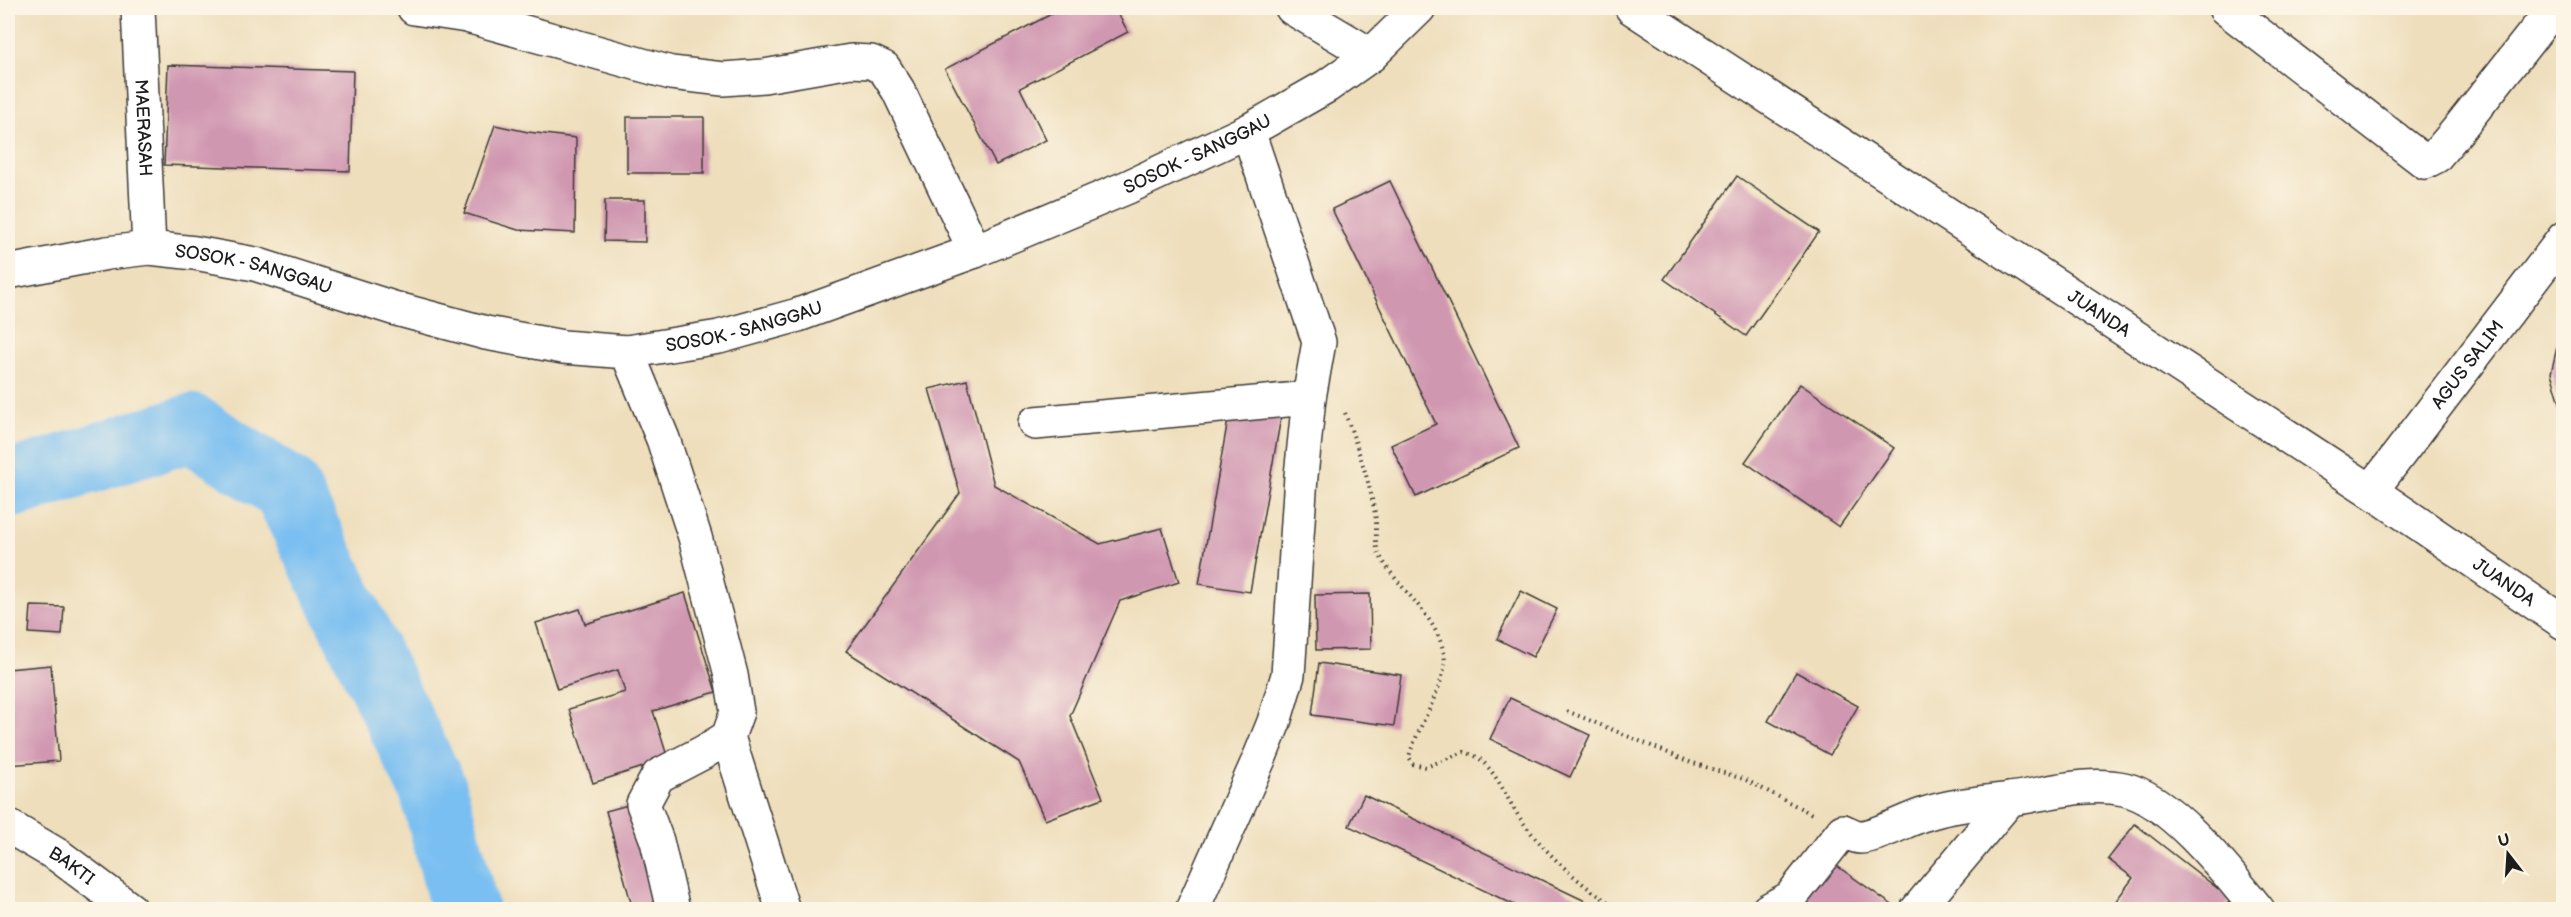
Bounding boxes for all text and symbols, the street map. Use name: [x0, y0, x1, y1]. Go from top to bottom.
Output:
street label: MAERASAH: [130, 79, 156, 177]
street label: SOSOK - SANGGAU: [1120, 110, 1275, 199]
street label: SOSOK - SANGGAU: [174, 241, 334, 299]
street label: JUANDA: [2064, 286, 2134, 342]
street label: SOSOK - SANGGAU: [664, 297, 826, 357]
street label: AGUS SALIM: [2427, 316, 2508, 413]
street label: JUANDA: [2469, 554, 2539, 611]
north arrow: [2478, 824, 2538, 884]
text: U: [2496, 830, 2512, 852]
street label: BAKTI: [45, 842, 98, 890]

